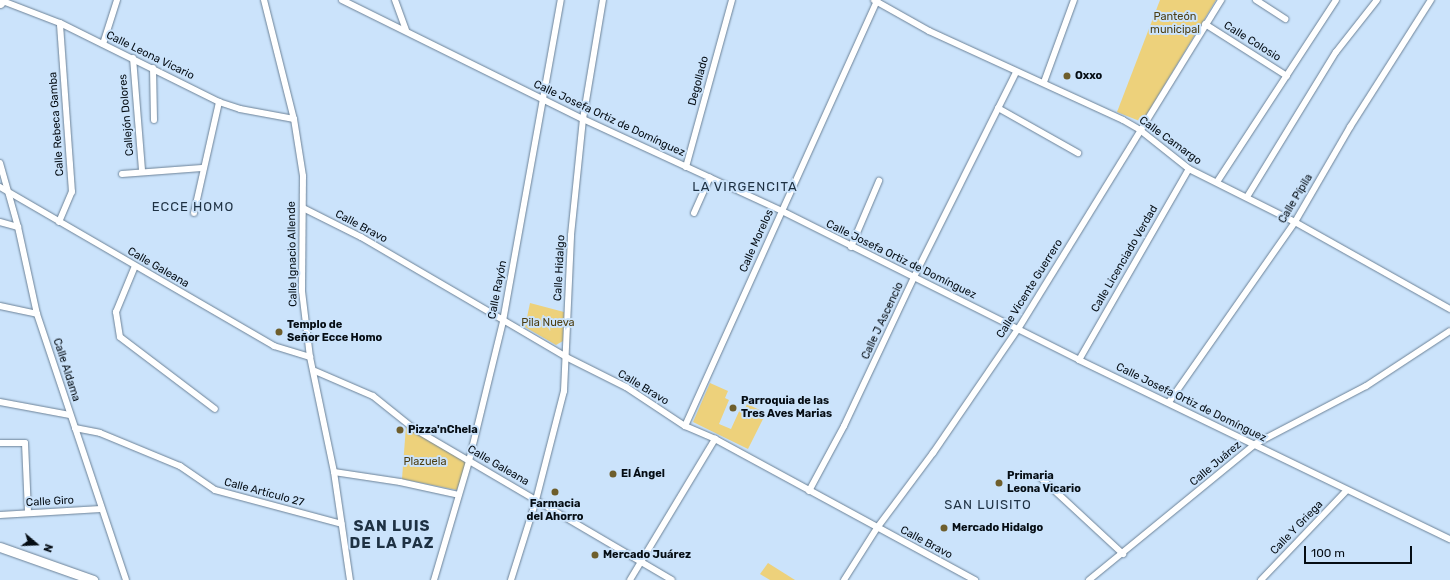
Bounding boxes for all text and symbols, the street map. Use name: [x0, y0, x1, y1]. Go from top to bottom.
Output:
park label: Panteón municipal: [1150, 11, 1200, 37]
street label: Calle Colosio: [1221, 19, 1283, 65]
street label: Calle Leona Vicario: [104, 29, 196, 83]
street label: Degollado: [686, 55, 712, 107]
place label: Oxxo: [1075, 69, 1102, 83]
street label: Calle Rebeca Gamba: [47, 71, 67, 177]
marker: Oxxo: [1062, 71, 1072, 81]
street label: Callejón Dolores: [117, 74, 137, 156]
street label: Calle Josefa Ortiz de Domínguez: [531, 78, 687, 160]
street label: Calle Camargo: [1136, 114, 1204, 168]
street label: Calle Pípila: [1276, 172, 1316, 226]
district label: LA VIRGENCITA: [692, 179, 798, 195]
district label: ECCE HOMO: [152, 199, 234, 215]
street label: Calle Ignacio Allende: [285, 201, 301, 307]
street label: Calle Licenciado Verdad: [1089, 203, 1161, 315]
street label: Calle Morelos: [737, 207, 777, 275]
street label: Calle Bravo: [333, 208, 389, 246]
street label: Calle Josefa Ortiz de Domínguez: [824, 218, 978, 302]
street label: Calle Hidalgo: [552, 235, 568, 301]
street label: Calle Vicente Guerrero: [994, 237, 1066, 341]
street label: Calle Galeana: [125, 245, 191, 291]
street label: Calle Rayón: [486, 259, 510, 321]
street label: Calle J Ascencio: [859, 280, 907, 362]
park label: Pila Nueva: [521, 316, 575, 330]
place label: Templo de Señor Ecce Homo: [287, 319, 383, 345]
marker: Templo de Señor Ecce Homo: [274, 327, 284, 337]
street label: Calle Aldama: [50, 337, 82, 403]
street label: Calle Josefa Ortiz de Domínguez: [1114, 361, 1268, 445]
street label: Calle Bravo: [615, 368, 671, 408]
place label: Parroquia de las Tres Aves Marias: [741, 395, 832, 421]
marker: Parroquia de las Tres Aves Marias: [728, 403, 738, 413]
place label: Pizza'nChela: [408, 423, 478, 437]
marker: Pizza'nChela: [395, 425, 405, 435]
street label: Calle Juárez: [1188, 439, 1244, 489]
street label: Calle Galeana: [465, 443, 531, 489]
park label: Plazuela: [404, 455, 446, 469]
place label: El Ángel: [621, 467, 665, 481]
marker: El Ángel: [608, 469, 618, 479]
place label: Primaria Leona Vicario: [1007, 470, 1081, 496]
street label: Calle Artículo 27: [222, 476, 306, 510]
marker: Primaria Leona Vicario: [994, 478, 1004, 488]
marker: Farmacia del Ahorro: [550, 487, 560, 497]
street label: Calle Giro: [26, 494, 74, 510]
district label: SAN LUISITO: [944, 497, 1032, 513]
place label: Farmacia del Ahorro: [526, 498, 584, 524]
street label: Calle Y Griega: [1268, 498, 1326, 558]
district label: SAN LUIS DE LA PAZ: [349, 517, 435, 552]
place label: Mercado Hidalgo: [952, 521, 1043, 535]
marker: Mercado Hidalgo: [939, 523, 949, 533]
north arrow: [16, 524, 56, 564]
street label: Calle Bravo: [898, 524, 954, 562]
scale bar: [1306, 538, 1414, 564]
text: N: [40, 542, 55, 554]
text: 100 m: [1311, 546, 1345, 560]
place label: Mercado Juárez: [603, 548, 691, 562]
marker: Mercado Juárez: [590, 550, 600, 560]

